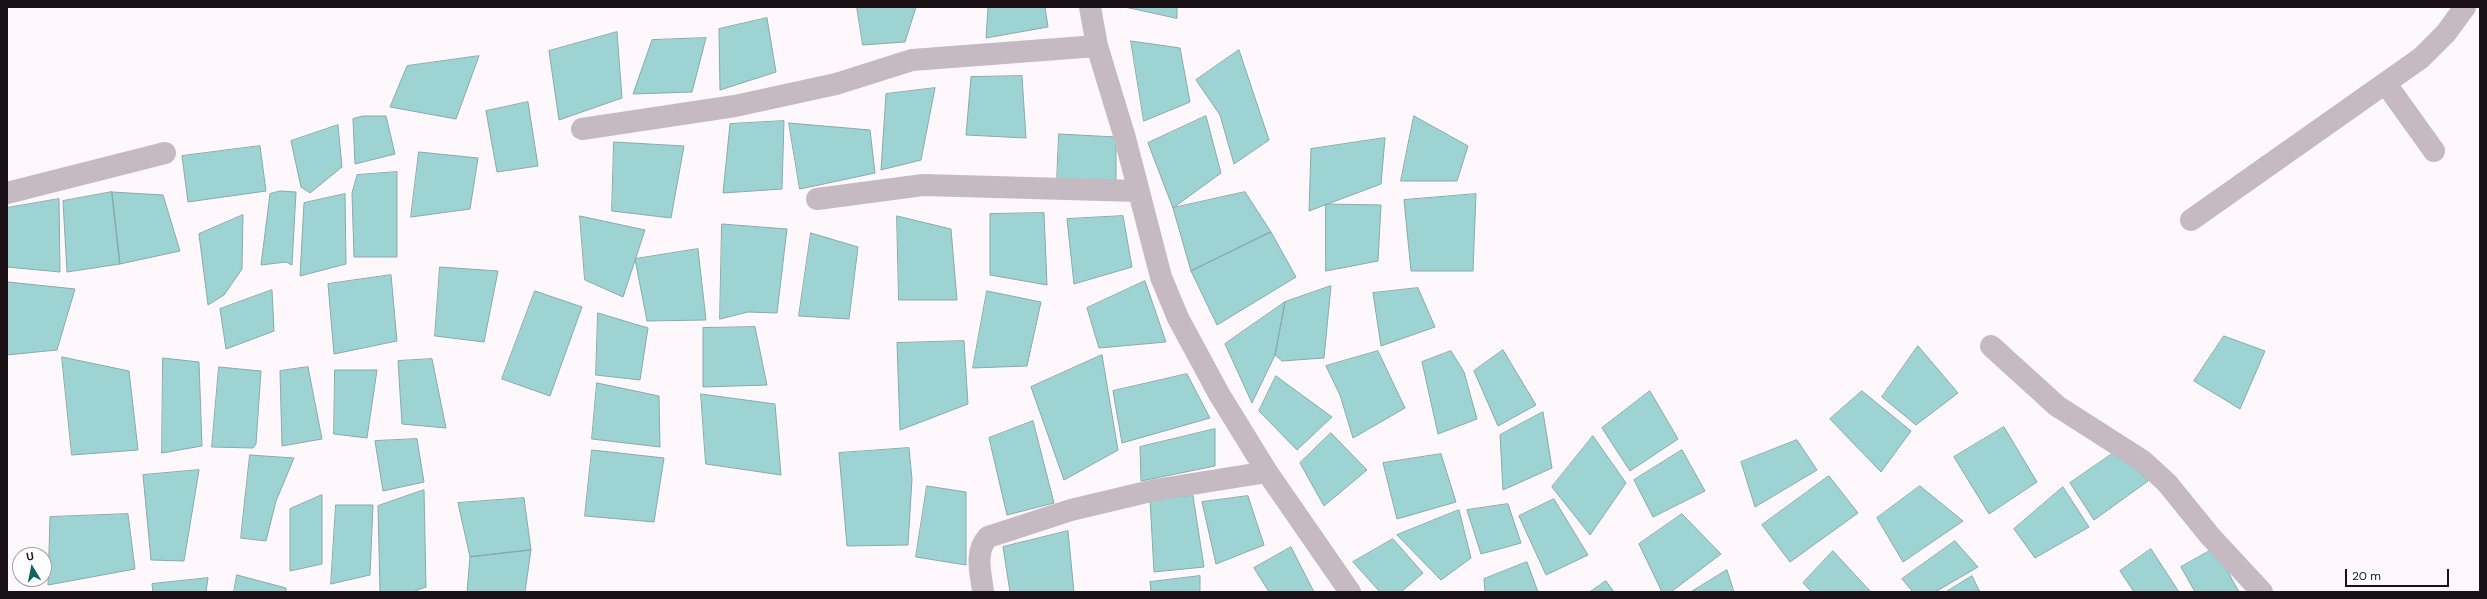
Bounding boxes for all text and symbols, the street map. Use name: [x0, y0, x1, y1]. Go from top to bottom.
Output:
north arrow: [12, 547, 52, 587]
text: U: [25, 549, 35, 564]
scale bar: [2347, 561, 2451, 587]
text: 20 m: [2352, 568, 2381, 584]

